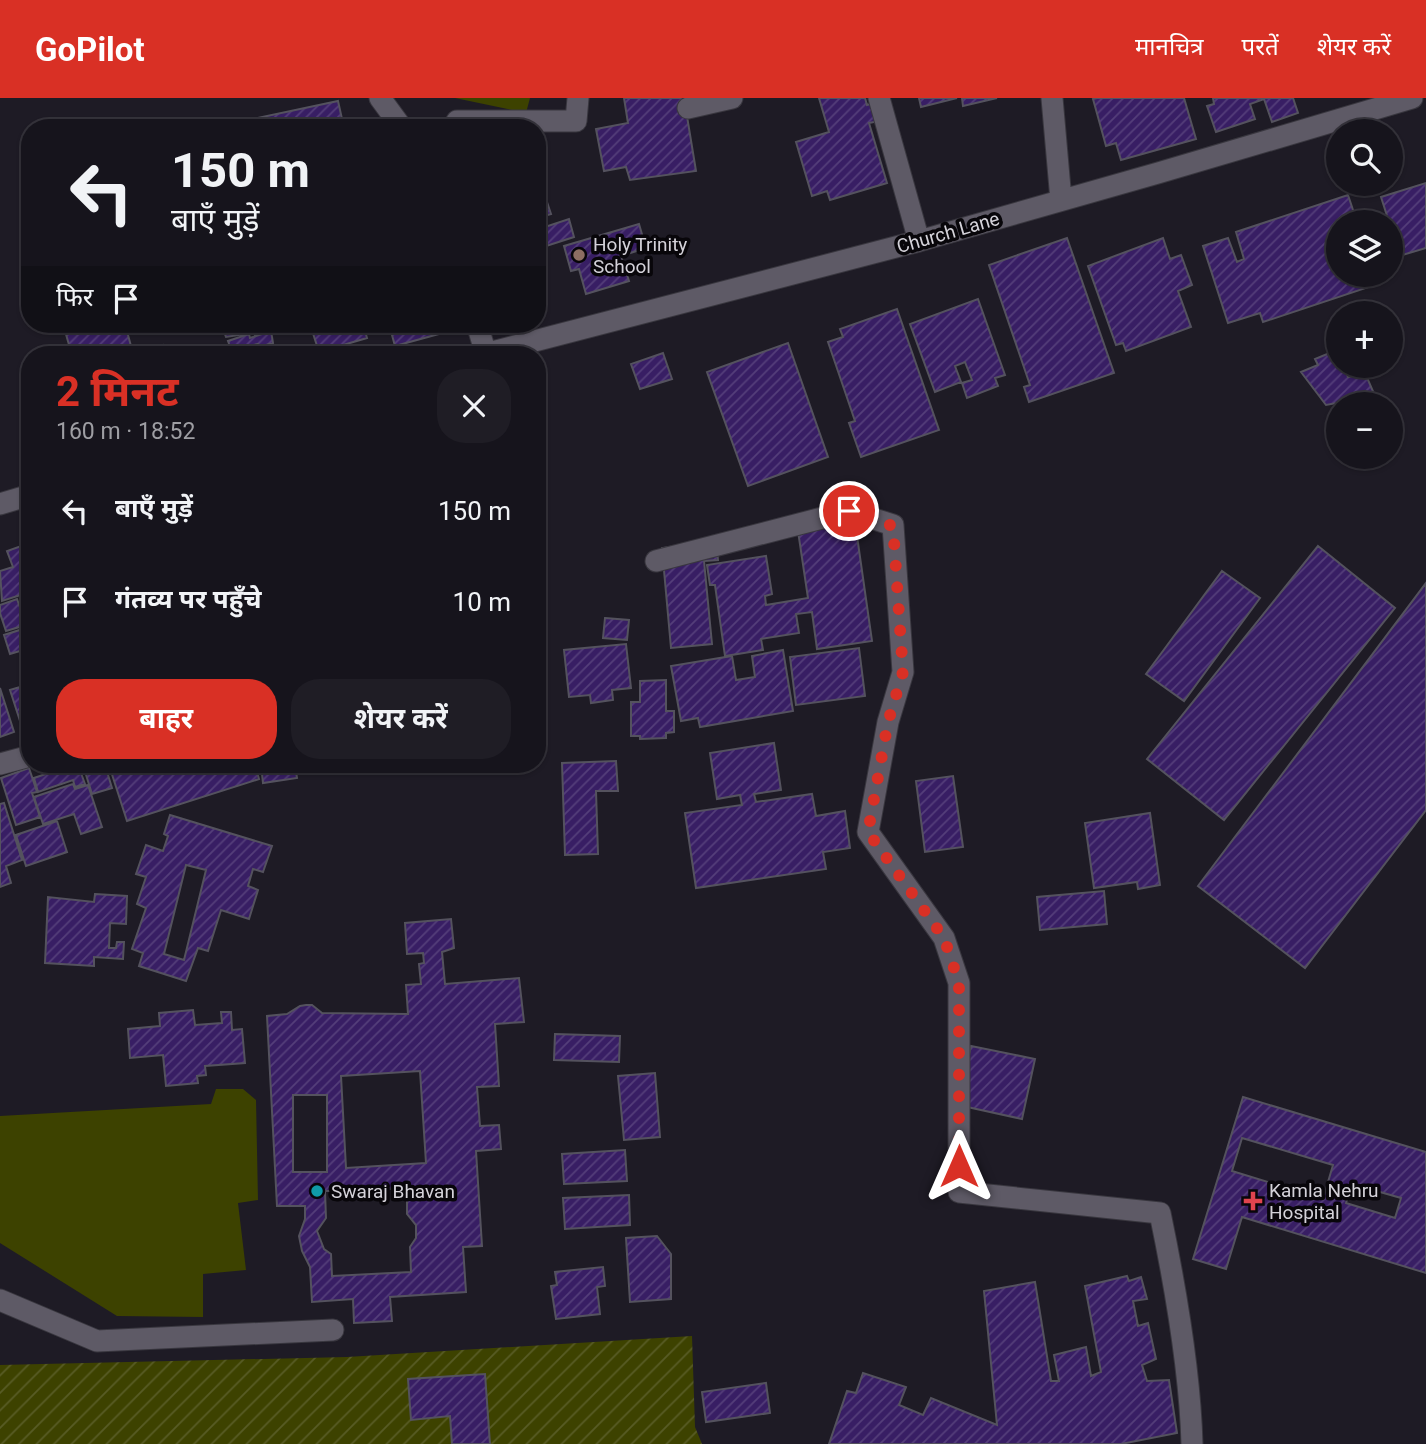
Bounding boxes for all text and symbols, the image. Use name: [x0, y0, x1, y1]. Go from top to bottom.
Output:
text: GoPilot: [35, 30, 145, 69]
text: मानचित्र: [1135, 33, 1204, 61]
text: परतें: [1242, 33, 1279, 61]
text: शेयर करें: [1317, 33, 1391, 61]
map controls: [1326, 119, 1403, 469]
button: search: [1326, 119, 1403, 196]
text: 150 m: [171, 142, 310, 199]
icon: left: [56, 147, 147, 238]
text: बाएँ मुड़ें: [171, 201, 259, 239]
street label: Church Lane: [894, 207, 1002, 258]
button: layers: [1326, 210, 1403, 287]
place label: Holy Trinity School: [593, 233, 687, 278]
marker: Holy Trinity School: [571, 247, 587, 263]
icon: arrive: [107, 280, 145, 318]
text: फिर: [56, 282, 93, 312]
button: +: [1326, 301, 1403, 378]
text: 2 मिनट: [56, 367, 179, 416]
button: close: [437, 369, 511, 443]
button: −: [1326, 392, 1403, 469]
text: 160 m · 18:52: [56, 418, 195, 445]
pin: [819, 481, 879, 541]
icon: left: [56, 492, 94, 530]
icon: arrive: [830, 492, 868, 530]
text: बाएँ मुड़ें: [115, 493, 193, 523]
text: 150 m: [438, 496, 511, 526]
icon: arrive: [56, 583, 94, 621]
text: गंतव्य पर पहुँचे: [115, 584, 262, 614]
text: 10 m: [453, 587, 511, 617]
button: बाहर: [56, 679, 277, 759]
button: शेयर करें: [291, 679, 511, 759]
position arrow: [922, 1129, 996, 1203]
place label: Kamla Nehru Hospital: [1269, 1179, 1379, 1224]
place label: Swaraj Bhavan: [331, 1180, 455, 1203]
marker: Swaraj Bhavan: [309, 1183, 325, 1199]
marker: Kamla Nehru Hospital: [1243, 1191, 1263, 1211]

